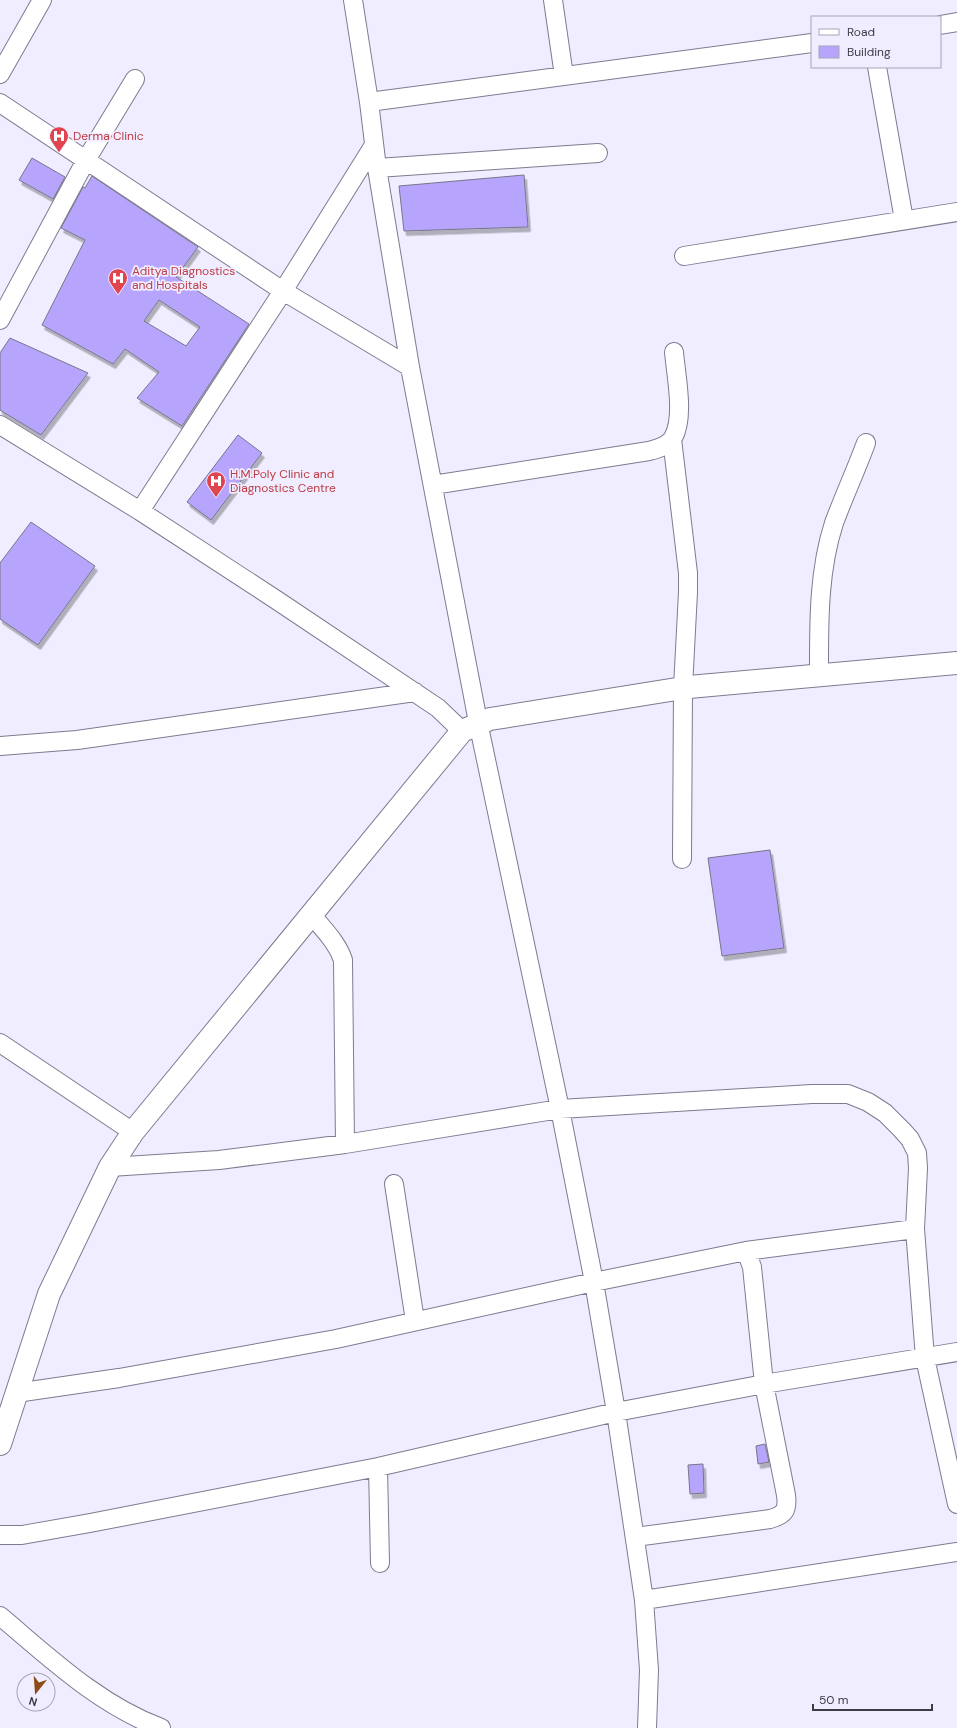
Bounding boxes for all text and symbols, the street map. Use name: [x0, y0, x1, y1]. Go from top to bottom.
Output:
legend: [811, 16, 941, 68]
text: Road: [847, 24, 875, 40]
text: Building: [847, 44, 891, 60]
hospital icon: Derma Clinic: [48, 125, 70, 153]
place label: Derma Clinic: [73, 128, 144, 144]
place label: Aditya Diagnostics and Hospitals: [132, 263, 235, 293]
hospital icon: Aditya Diagnostics and Hospitals: [107, 267, 129, 295]
place label: H.M.Poly Clinic and Diagnostics Centre: [230, 466, 336, 496]
hospital icon: H.M.Poly Clinic and Diagnostics Centre: [205, 470, 227, 498]
north arrow: [16, 1672, 56, 1712]
scale bar: [813, 1686, 932, 1712]
text: 50 m: [819, 1692, 848, 1708]
text: N: [27, 1694, 39, 1709]

